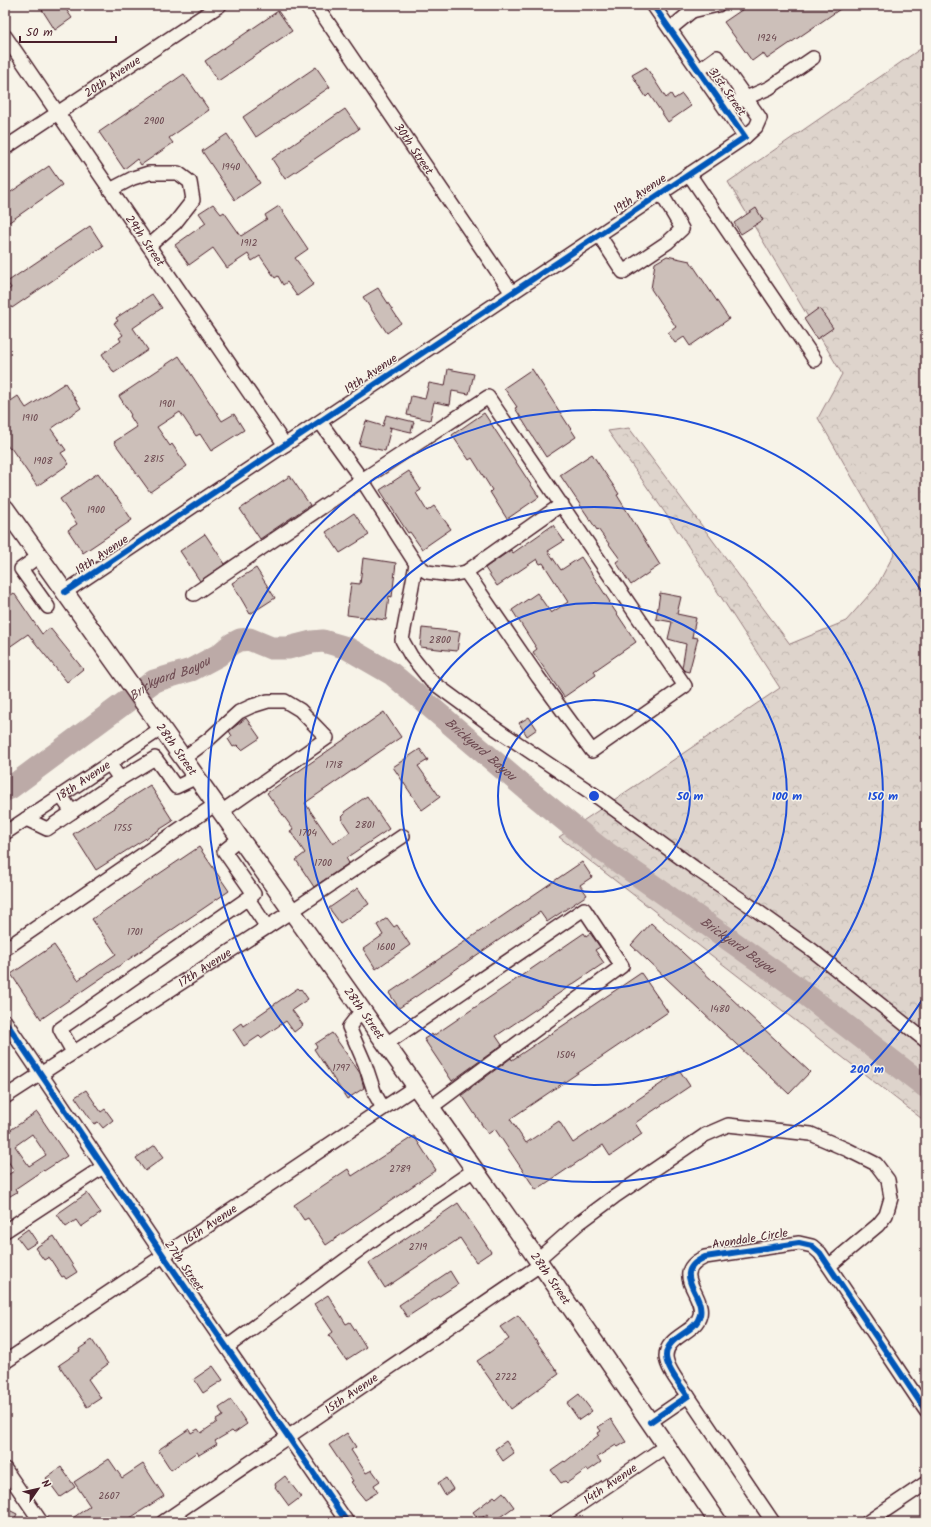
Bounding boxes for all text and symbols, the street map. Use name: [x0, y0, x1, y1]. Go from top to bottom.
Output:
scale bar: [20, 18, 116, 44]
text: 50 m: [26, 23, 53, 42]
house number: 1924: [757, 30, 777, 46]
street label: 20th Avenue: [80, 51, 145, 102]
street label: 31st Street: [703, 64, 751, 121]
house number: 2900: [144, 113, 164, 129]
street label: 30th Street: [389, 119, 439, 179]
house number: 1940: [222, 159, 240, 175]
street label: 19th Avenue: [609, 169, 671, 219]
street label: 29th Street: [121, 211, 170, 271]
house number: 1912: [241, 235, 258, 251]
street label: 19th Avenue: [340, 349, 402, 399]
house number: 1901: [159, 396, 175, 412]
house number: 1910: [22, 410, 38, 426]
house number: 2815: [144, 451, 165, 467]
house number: 1908: [33, 453, 53, 469]
house number: 1900: [87, 502, 105, 518]
street label: 19th Avenue: [71, 530, 133, 580]
house number: 2800: [429, 632, 451, 648]
water label: Brickyard Bayou: [124, 650, 216, 707]
water label: Brickyard Bayou: [440, 713, 522, 787]
street label: 28th Street: [151, 719, 202, 780]
street label: 18th Avenue: [52, 755, 115, 806]
house number: 1718: [326, 757, 343, 773]
text: 50 m: [676, 787, 704, 806]
text: 100 m: [772, 787, 802, 806]
text: 150 m: [868, 787, 898, 806]
centre of rings: [587, 789, 601, 803]
house number: 2801: [355, 817, 375, 833]
house number: 1755: [114, 820, 133, 836]
house number: 1704: [299, 825, 318, 841]
house number: 1700: [314, 855, 332, 871]
water label: Brickyard Bayou: [696, 912, 781, 981]
house number: 1701: [127, 924, 143, 940]
house number: 1600: [377, 939, 395, 955]
street label: 17th Avenue: [174, 943, 236, 992]
street label: 28th Street: [339, 983, 390, 1044]
house number: 1480: [710, 1001, 730, 1017]
house number: 1504: [556, 1047, 576, 1063]
house number: 1797: [332, 1060, 350, 1076]
text: 200 m: [850, 1060, 884, 1079]
house number: 2789: [389, 1161, 411, 1177]
street label: 16th Avenue: [179, 1199, 242, 1250]
street label: Avondale Circle: [711, 1224, 790, 1254]
street label: 27th Street: [159, 1236, 209, 1296]
house number: 2719: [409, 1239, 427, 1255]
street label: 28th Street: [525, 1248, 576, 1309]
street label: 15th Avenue: [321, 1368, 383, 1419]
house number: 2722: [495, 1369, 517, 1385]
street label: 14th Avenue: [579, 1458, 642, 1509]
north arrow: [18, 1469, 58, 1509]
text: N: [36, 1476, 55, 1492]
house number: 2607: [99, 1488, 120, 1504]

